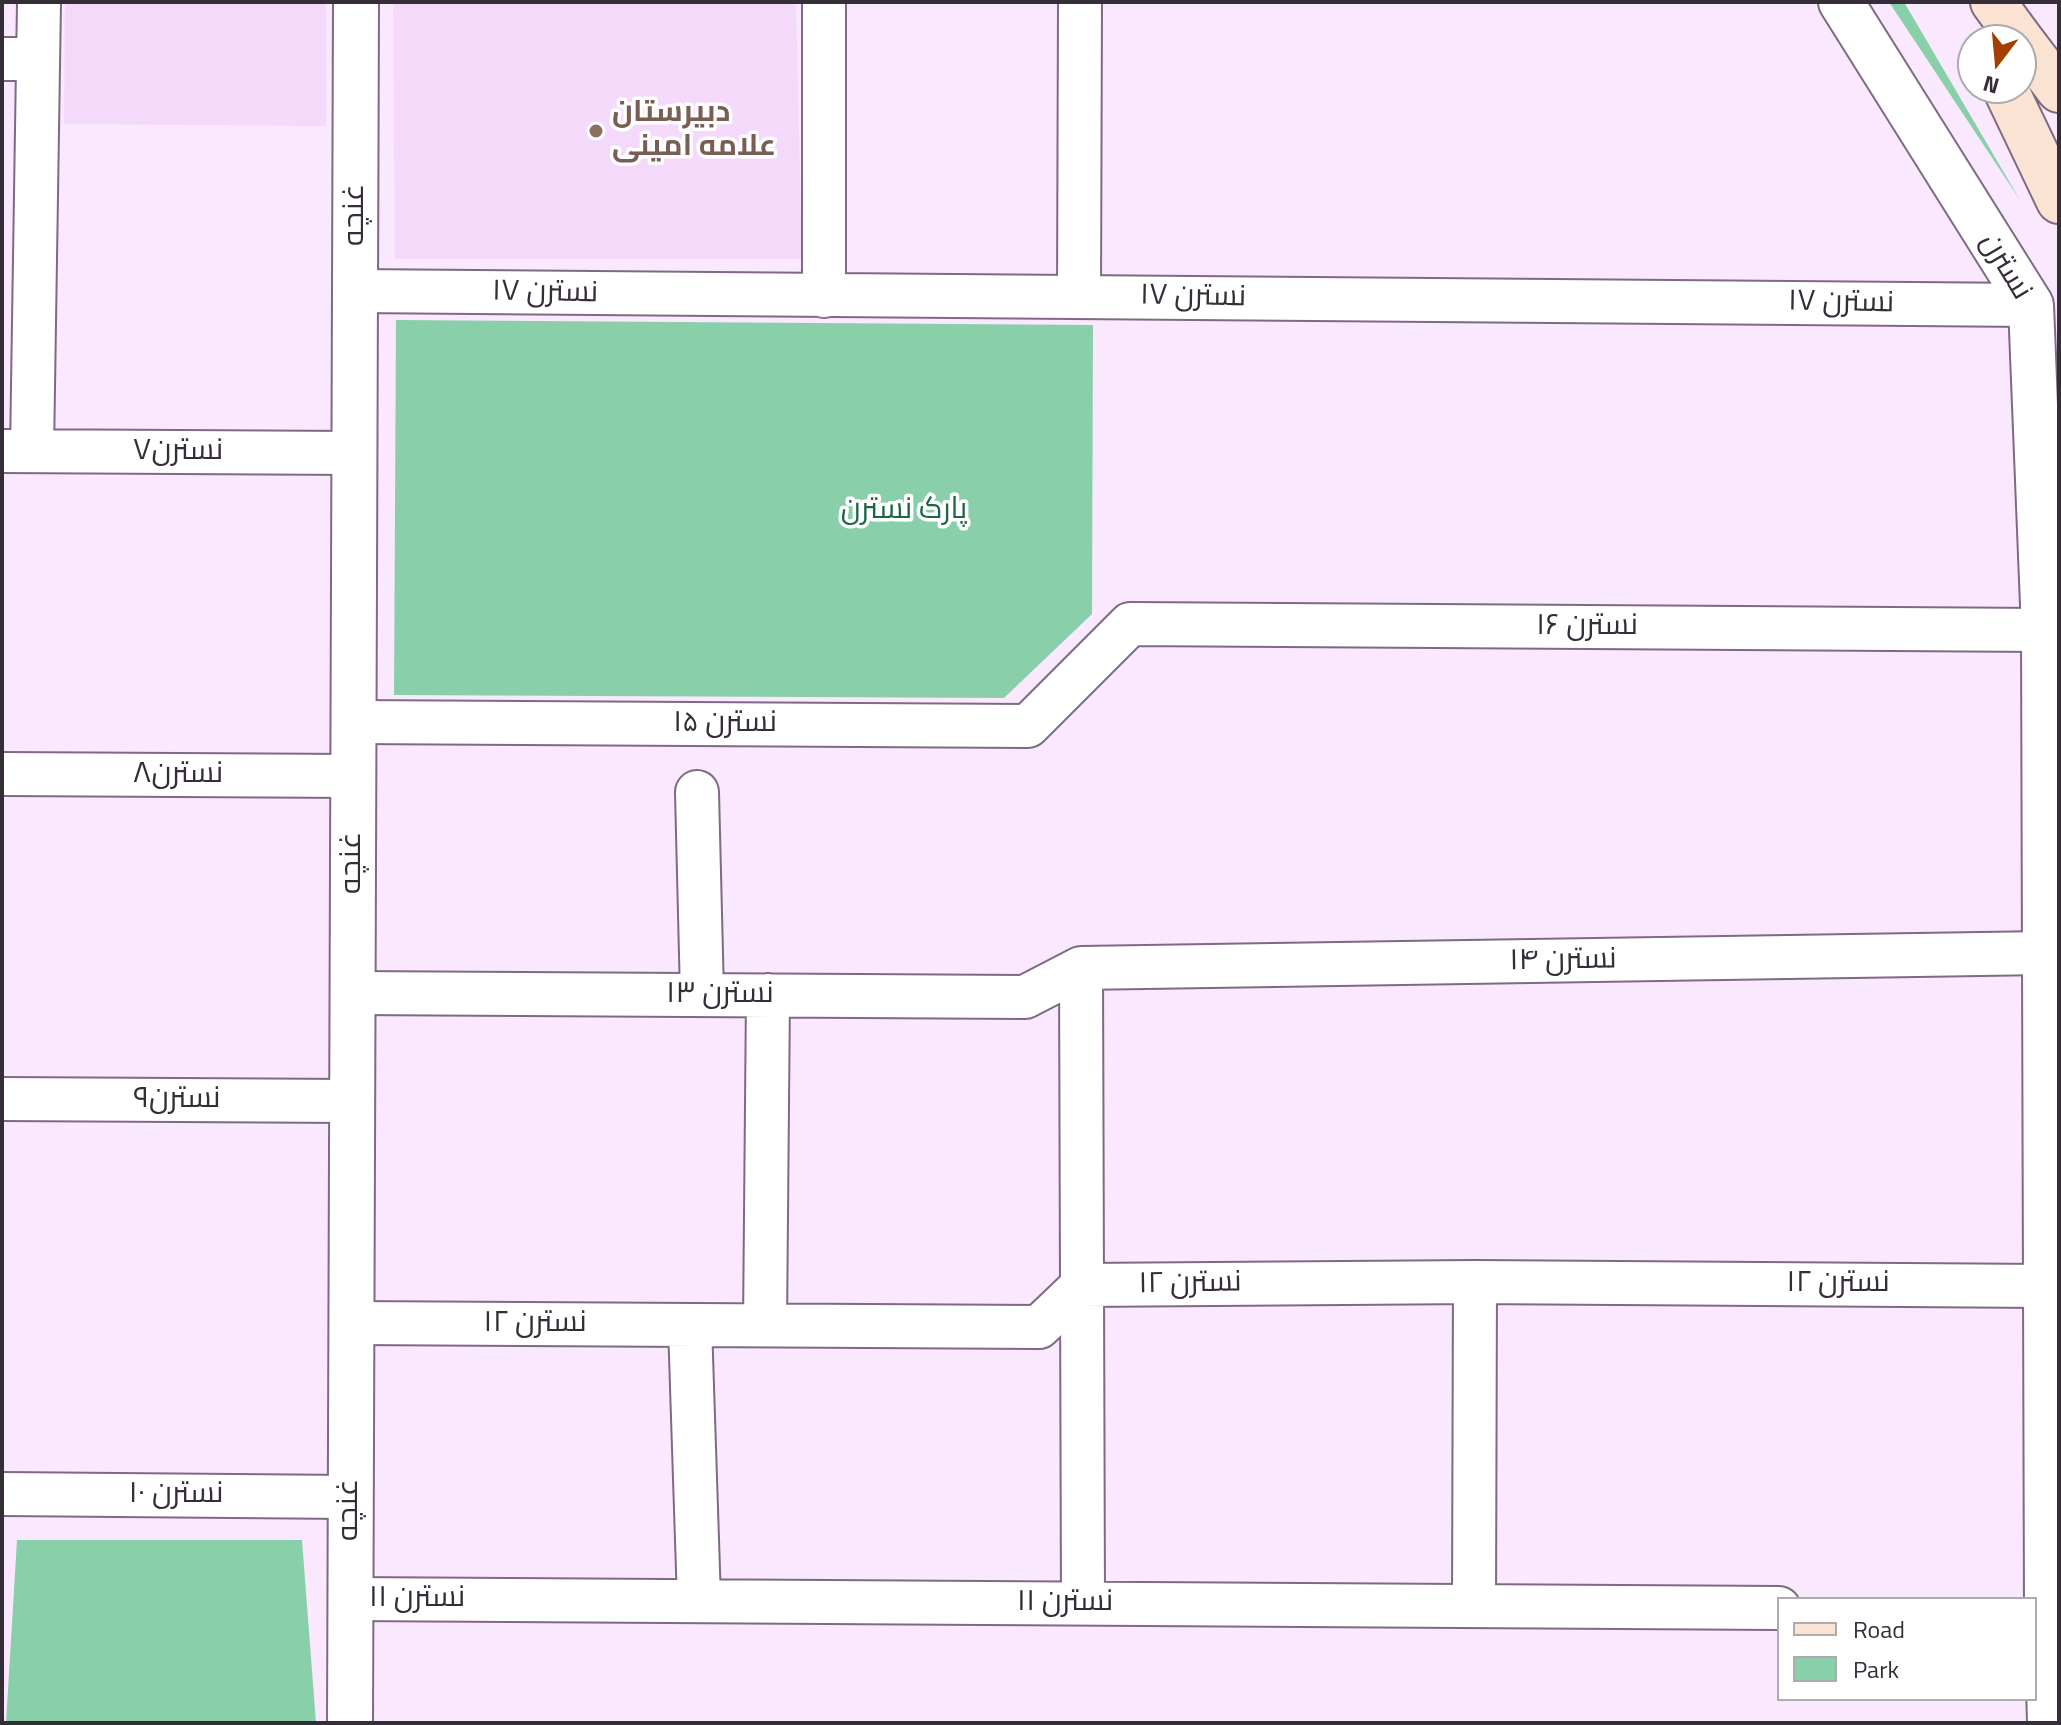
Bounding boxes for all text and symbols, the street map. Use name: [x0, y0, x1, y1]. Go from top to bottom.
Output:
north arrow: [1957, 24, 2037, 104]
text: N: [1979, 67, 2003, 104]
place label: دبیرستان علامه امینی: [612, 96, 776, 166]
marker: دبیرستان علامه امینی: [587, 122, 605, 140]
street label: غنچه: [338, 184, 374, 246]
street label: نسترن: [1971, 227, 2039, 307]
street label: نسترن ۱۷: [492, 274, 598, 312]
street label: نسترن ۱۷: [1140, 278, 1246, 316]
street label: نسترن ۱۷: [1788, 284, 1894, 322]
street label: نسترن۷: [133, 434, 223, 470]
park label: پارک نسترن: [841, 493, 967, 529]
street label: نسترن ۱۶: [1536, 609, 1638, 645]
street label: نسترن ۱۵: [673, 706, 777, 742]
street label: نسترن۸: [133, 757, 223, 793]
street label: غنچه: [335, 832, 371, 894]
street label: نسترن ۱۴: [1509, 942, 1617, 980]
street label: نسترن ۱۳: [666, 977, 774, 1013]
street label: نسترن۹: [133, 1082, 221, 1118]
street label: نسترن ۱۲: [1138, 1265, 1242, 1303]
street label: نسترن ۱۲: [1786, 1266, 1890, 1302]
street label: نسترن ۱۲: [483, 1306, 587, 1342]
street label: نسترن ۱۰: [129, 1477, 223, 1513]
street label: غنچه: [332, 1479, 368, 1541]
street label: نسترن ۱۱: [369, 1581, 465, 1617]
street label: نسترن ۱۱: [1017, 1585, 1113, 1621]
legend: [1777, 1597, 2037, 1701]
text: Road: [1853, 1611, 1905, 1647]
text: Park: [1853, 1651, 1899, 1687]

